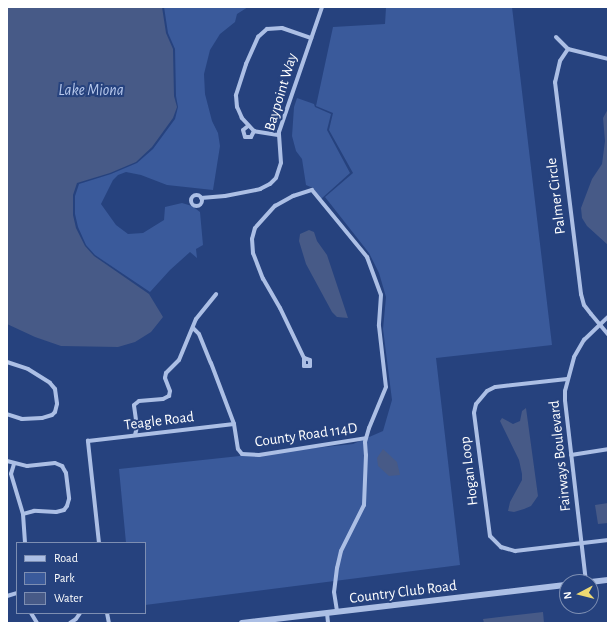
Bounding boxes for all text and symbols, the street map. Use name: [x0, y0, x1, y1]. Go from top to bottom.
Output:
street label: Baypoint Way: [261, 51, 301, 133]
water label: Lake Miona: [58, 80, 124, 100]
street label: Palmer Circle: [542, 157, 570, 235]
street label: Fairways Boulevard: [545, 400, 575, 512]
street label: Teagle Road: [123, 408, 195, 434]
street label: County Road 114D: [254, 419, 358, 451]
street label: Hogan Loop: [456, 435, 482, 507]
legend: [16, 542, 146, 614]
text: Road: [54, 552, 78, 564]
text: Park: [54, 572, 75, 584]
north arrow: [559, 574, 599, 614]
street label: Country Club Road: [348, 576, 458, 608]
text: N: [562, 591, 574, 600]
text: Water: [54, 592, 83, 604]

